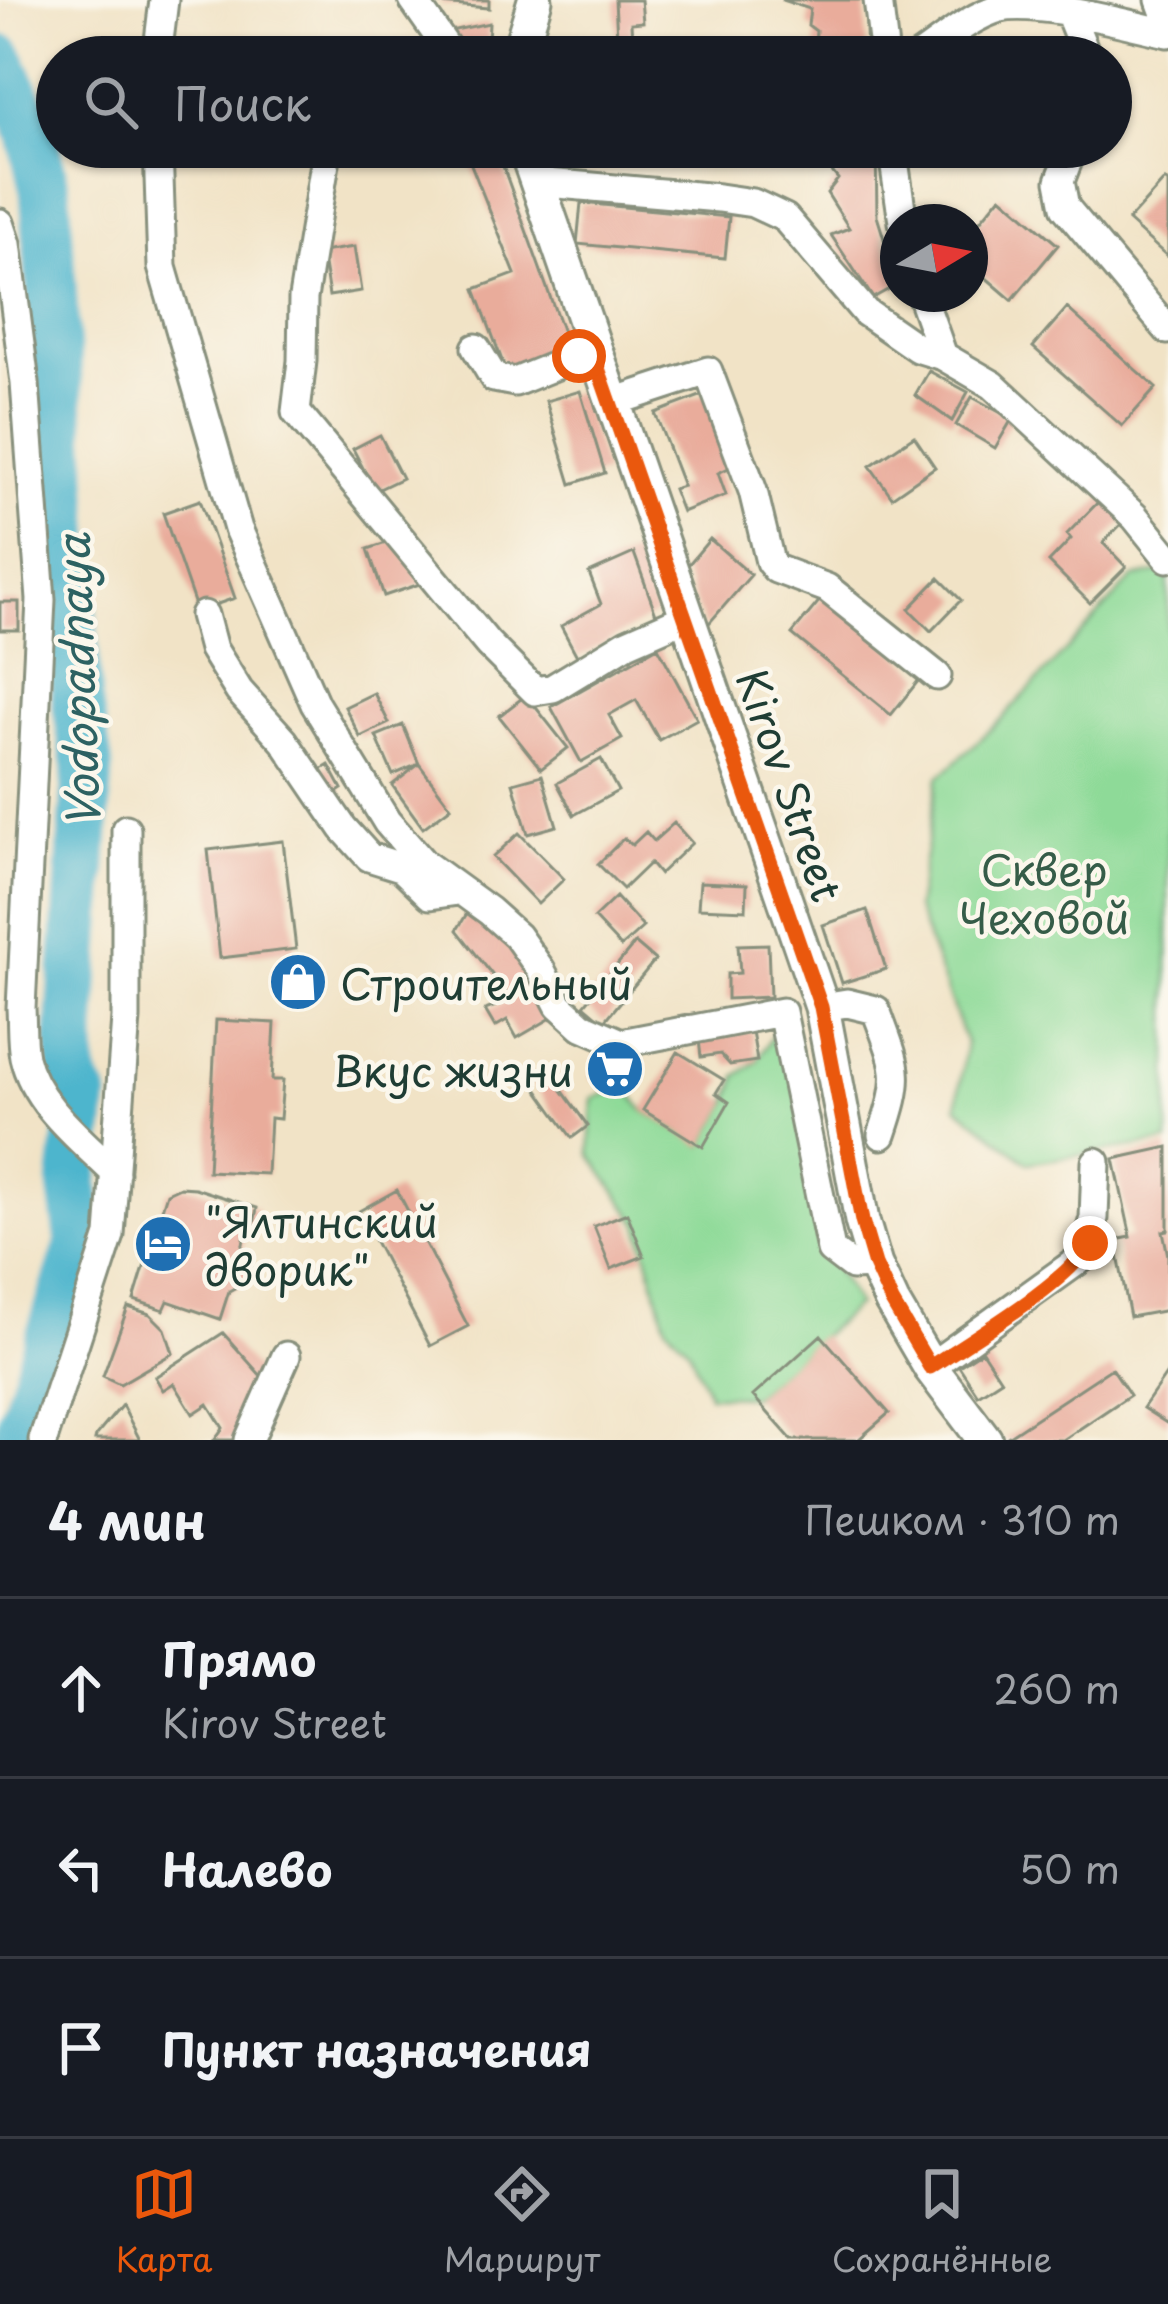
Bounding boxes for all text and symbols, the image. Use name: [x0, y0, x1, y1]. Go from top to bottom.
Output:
search box: [36, 36, 1132, 168]
text: Поиск: [174, 68, 311, 136]
icon: search: [78, 69, 144, 135]
north arrow: [880, 204, 988, 312]
route start: [552, 329, 606, 383]
water label: Vodopadnaya: [37, 531, 115, 829]
street label: Kirov Street: [722, 660, 860, 910]
park label: Сквер Чеховой: [959, 837, 1129, 948]
shop icon: Строительный: [267, 951, 329, 1013]
place label: Строительный: [340, 951, 633, 1014]
place label: Вкус жизни: [333, 1038, 573, 1101]
supermarket icon: Вкус жизни: [584, 1038, 646, 1100]
place label: "Ялтинский дворик": [205, 1189, 438, 1300]
hotel icon: "Ялтинский дворик": [132, 1213, 194, 1275]
route end: [1063, 1216, 1117, 1270]
text: 4 мин: [48, 1480, 206, 1557]
text: Пешком · 310 m: [804, 1489, 1120, 1548]
text: Прямо: [162, 1624, 316, 1692]
icon: ahead: [48, 1655, 114, 1721]
text: 260 m: [993, 1658, 1120, 1717]
text: Kirov Street: [162, 1692, 387, 1751]
text: Налево: [162, 1834, 332, 1902]
icon: left: [48, 1835, 114, 1901]
text: 50 m: [1019, 1838, 1120, 1897]
text: Пункт назначения: [162, 2014, 592, 2082]
icon: arrive: [48, 2015, 114, 2081]
tab: Карта: [116, 2161, 213, 2283]
tab: Маршрут: [444, 2161, 600, 2283]
tab: Сохранённые: [832, 2161, 1052, 2283]

